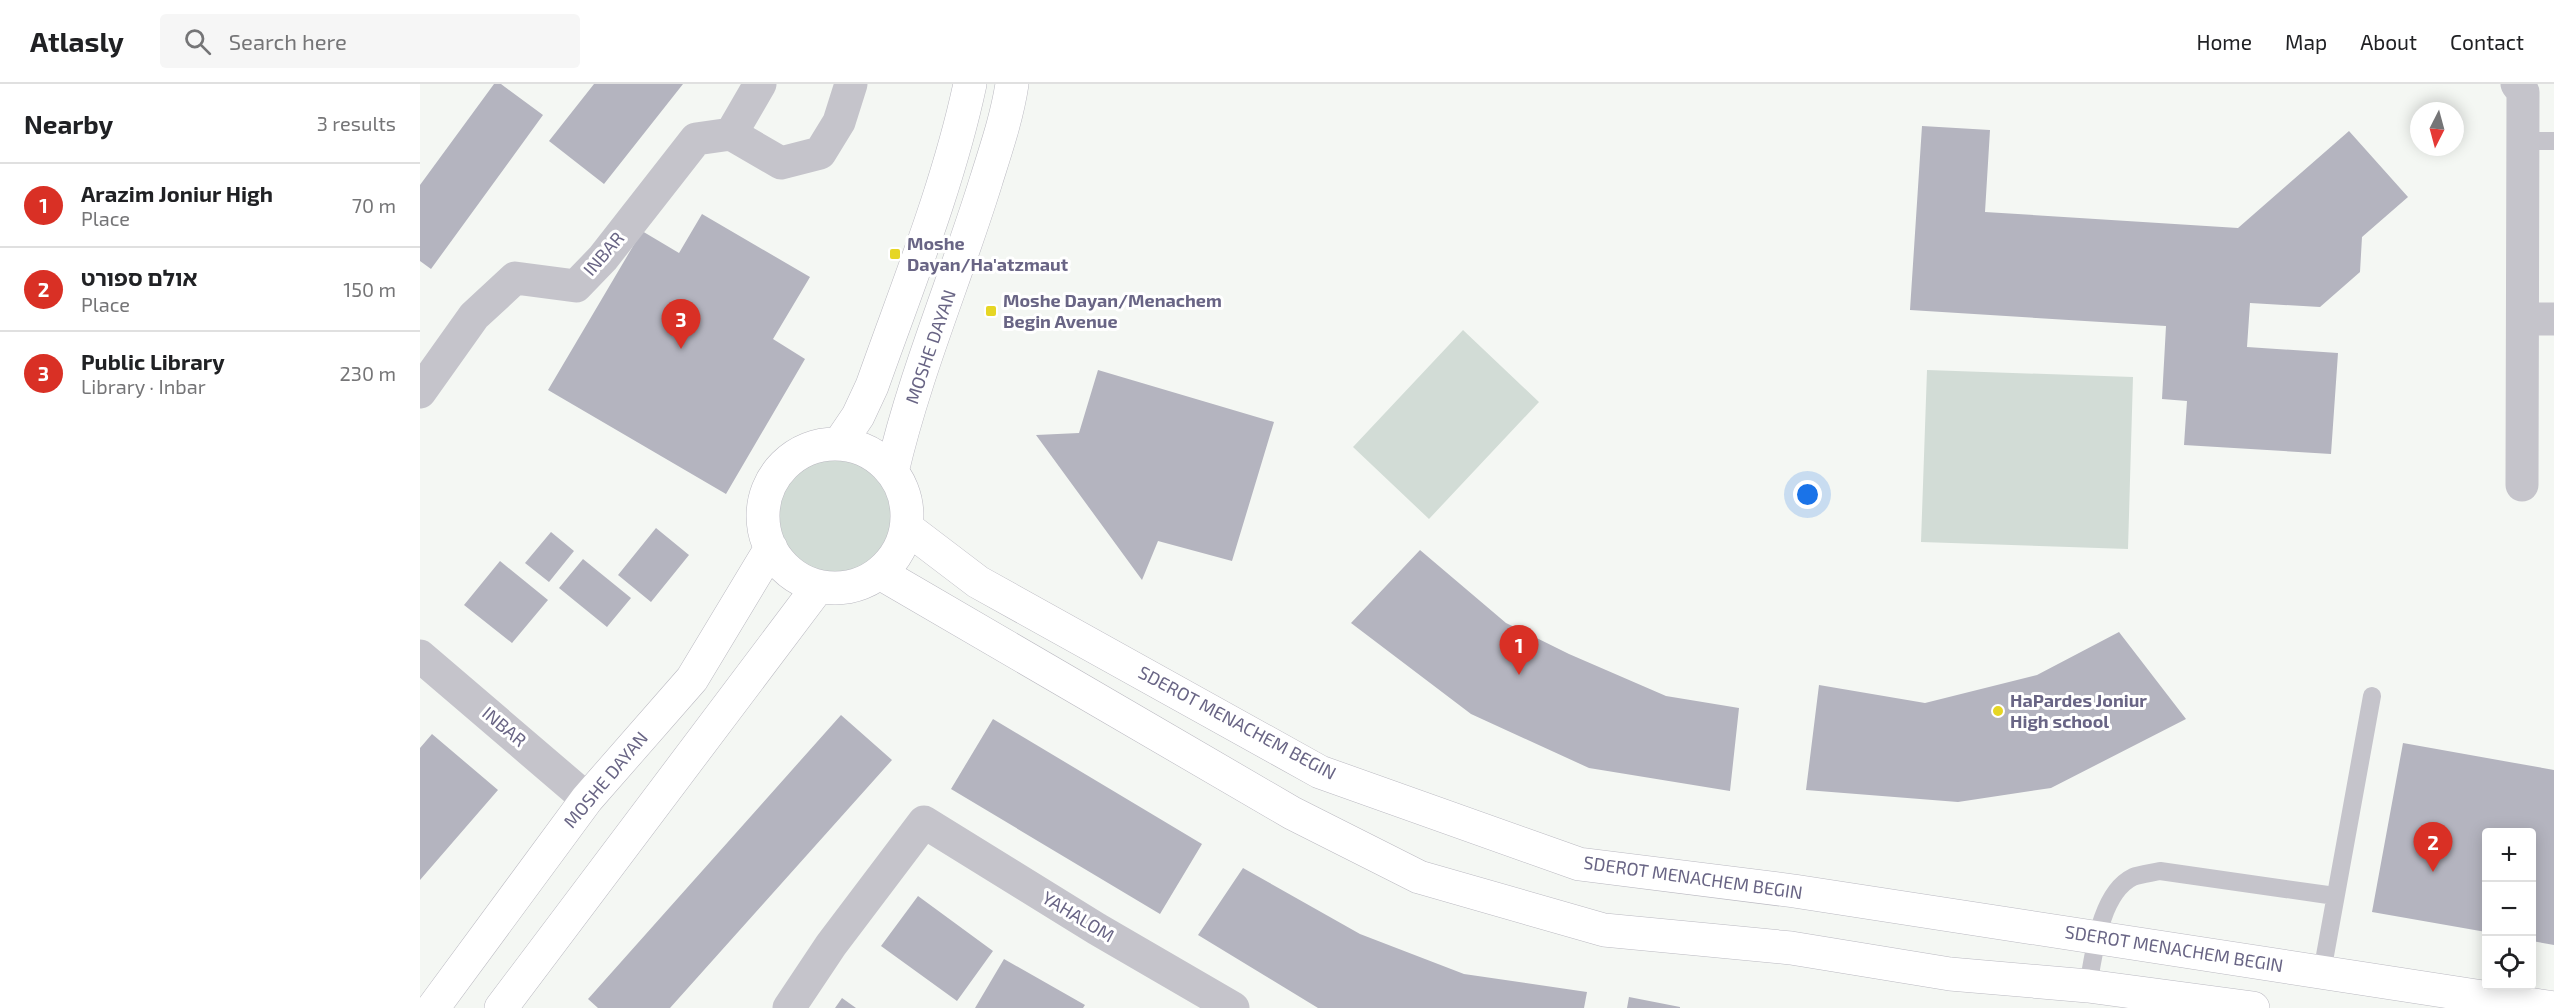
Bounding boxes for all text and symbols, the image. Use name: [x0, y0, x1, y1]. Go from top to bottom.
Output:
search box: [160, 14, 580, 68]
text: Atlasly: [30, 24, 124, 58]
icon: search: [181, 25, 214, 58]
text: Search here: [229, 28, 347, 54]
text: Home: [2196, 29, 2252, 54]
text: Map: [2285, 29, 2327, 54]
text: About: [2360, 29, 2417, 54]
text: Contact: [2450, 29, 2524, 54]
north arrow: [2410, 102, 2464, 156]
text: Nearby: [24, 108, 113, 139]
text: 3 results: [317, 111, 396, 135]
text: Arazim Joniur High: [81, 180, 273, 206]
text: 1: [39, 193, 48, 217]
text: 70 m: [352, 193, 396, 217]
text: Place: [81, 206, 130, 230]
street label: INBAR: [578, 227, 628, 280]
place label: Moshe Dayan/Ha'atzmaut: [907, 232, 1069, 275]
marker: Moshe Dayan/Ha'atzmaut: [888, 247, 902, 261]
text: אולם ספורט: [81, 264, 197, 290]
text: 2: [38, 277, 49, 301]
text: 150 m: [343, 277, 396, 301]
street label: MOSHE DAYAN: [900, 287, 960, 407]
place label: Moshe Dayan/Menachem Begin Avenue: [1003, 289, 1222, 332]
text: Place: [81, 292, 130, 316]
pin: 3: [662, 300, 700, 349]
marker: Moshe Dayan/Menachem Begin Avenue: [984, 304, 998, 318]
text: Public Library: [81, 348, 225, 374]
text: 3: [38, 361, 49, 385]
text: 230 m: [340, 361, 396, 385]
text: Library · Inbar: [81, 374, 206, 398]
your location: [1793, 480, 1822, 509]
pin: 1: [1500, 626, 1538, 675]
street label: SDEROT MENACHEM BEGIN: [1135, 661, 1340, 784]
place label: HaPardes Joniur High school: [2010, 689, 2147, 732]
street label: INBAR: [478, 701, 531, 751]
marker: HaPardes Joniur High school: [1991, 704, 2005, 718]
street label: MOSHE DAYAN: [558, 727, 652, 832]
pin: 2: [2414, 822, 2452, 872]
map controls: [2482, 828, 2536, 990]
button: +: [2482, 828, 2536, 882]
street label: SDEROT MENACHEM BEGIN: [1582, 851, 1804, 903]
button: −: [2482, 882, 2536, 936]
street label: YAHALOM: [1038, 886, 1119, 946]
street label: SDEROT MENACHEM BEGIN: [2063, 920, 2285, 976]
button: locate: [2482, 936, 2536, 990]

